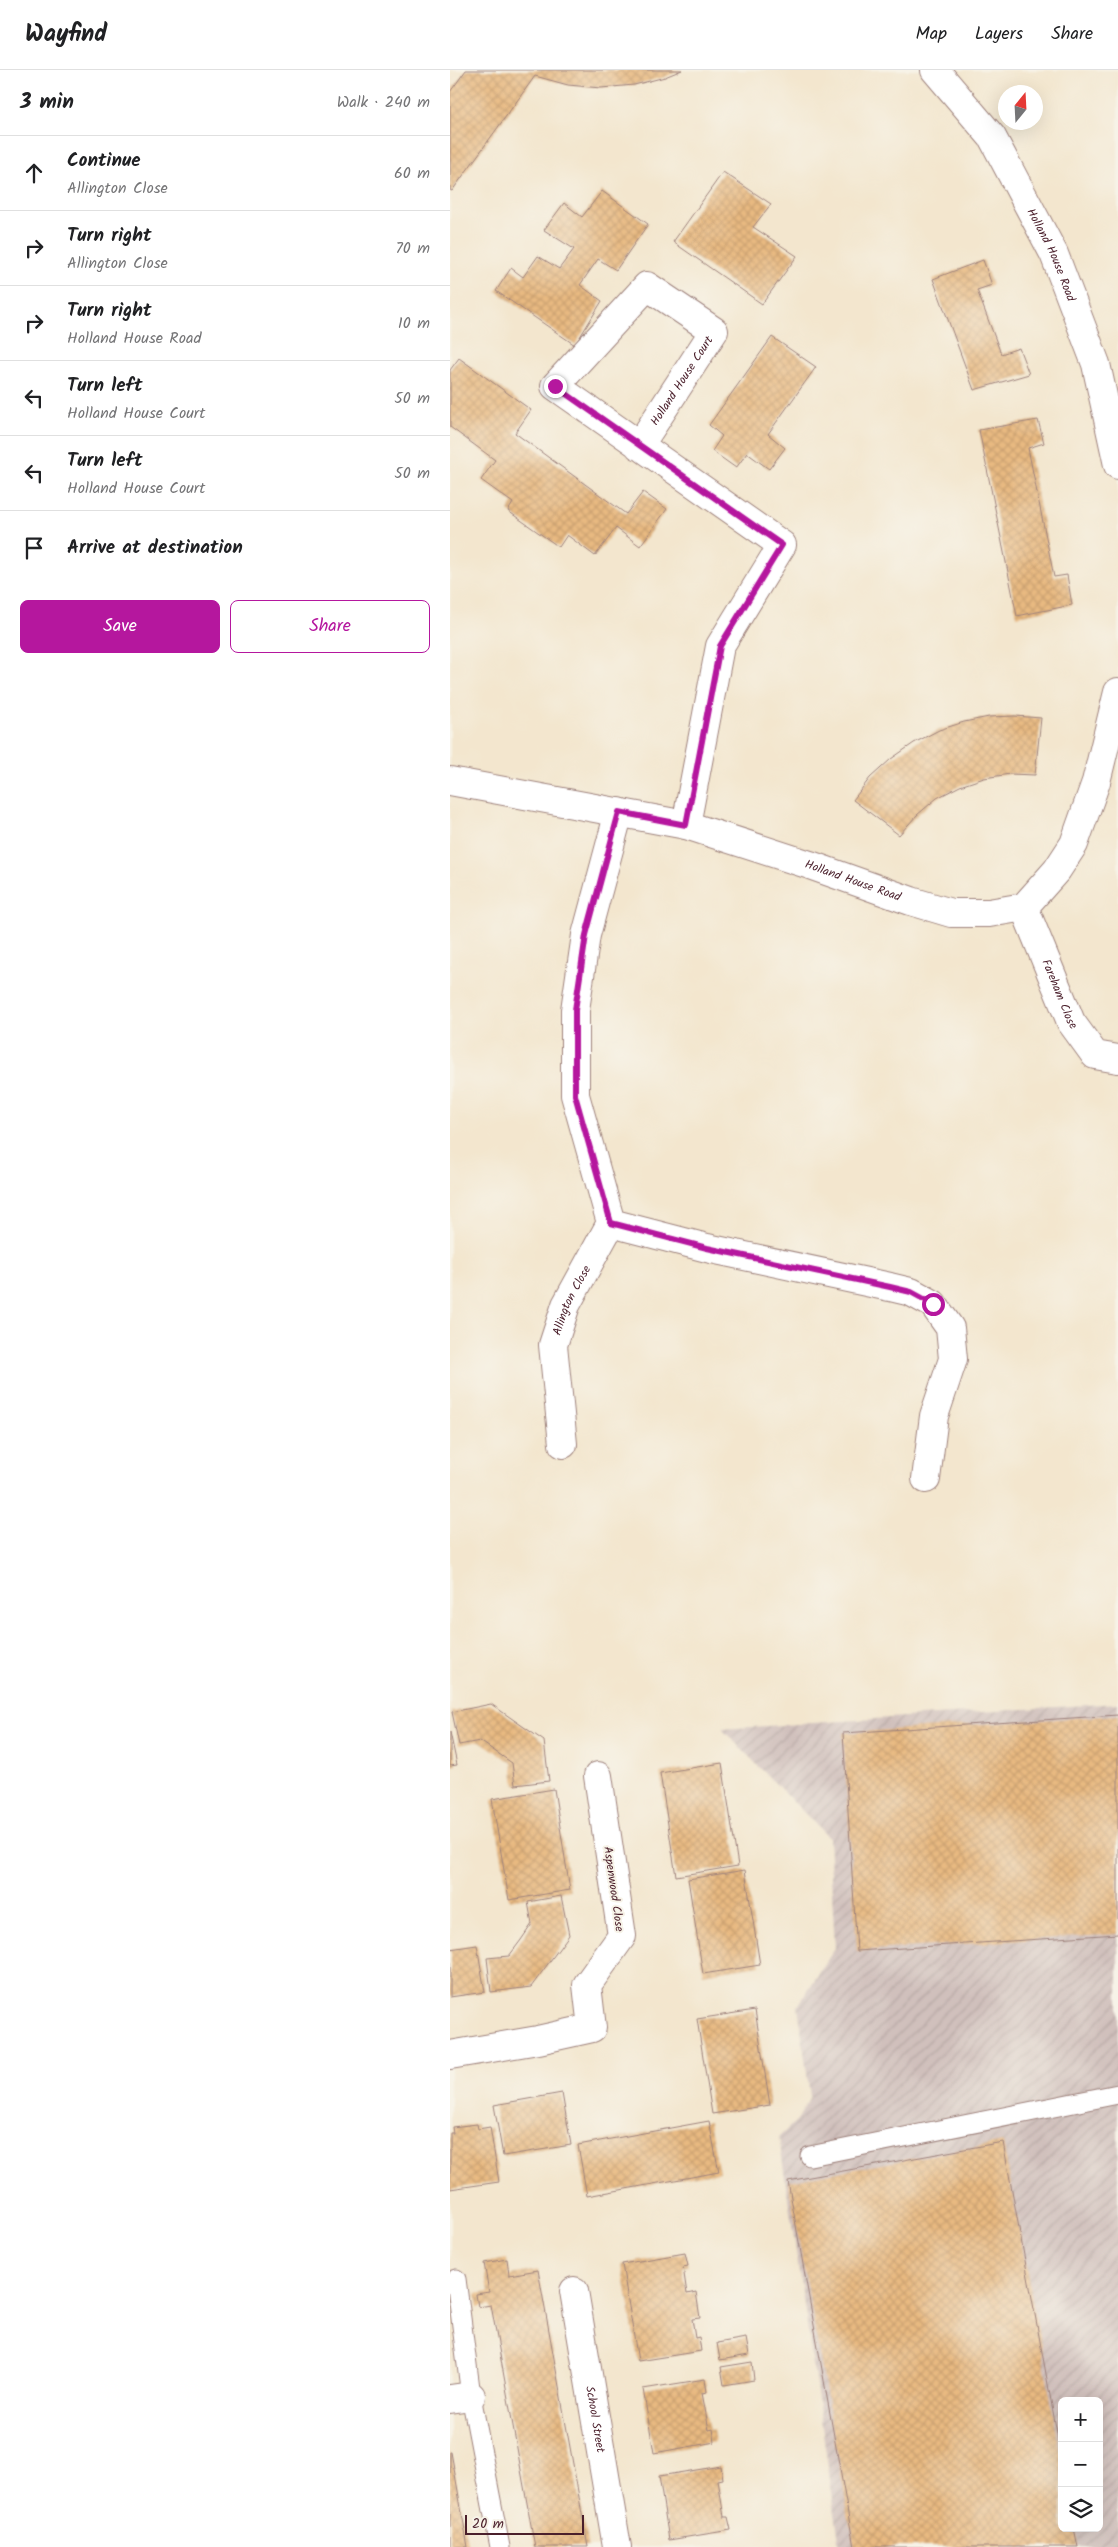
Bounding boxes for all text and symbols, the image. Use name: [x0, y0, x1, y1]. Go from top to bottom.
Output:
text: Wayfind: [25, 15, 107, 54]
text: Map: [916, 20, 947, 49]
text: Layers: [975, 20, 1023, 49]
text: Share: [1051, 20, 1093, 49]
north arrow: [998, 85, 1043, 130]
text: 3 min: [20, 86, 74, 119]
text: Walk · 240 m: [337, 90, 430, 115]
text: Continue: [67, 146, 140, 176]
icon: ahead: [20, 159, 48, 187]
text: 60 m: [394, 161, 430, 186]
text: Allington Close: [67, 176, 168, 201]
street label: Holland House Road: [1021, 205, 1081, 305]
text: Turn right: [67, 221, 152, 251]
icon: right: [20, 234, 48, 262]
text: 70 m: [395, 236, 430, 261]
text: Allington Close: [67, 251, 168, 276]
text: Turn right: [67, 296, 152, 326]
icon: right: [20, 309, 48, 337]
text: 10 m: [398, 311, 430, 336]
text: Holland House Road: [67, 326, 201, 351]
street label: Holland House Court: [646, 332, 719, 430]
text: Turn left: [67, 371, 142, 401]
route end: [544, 375, 567, 398]
icon: left: [20, 384, 48, 412]
text: 50 m: [394, 386, 430, 411]
text: Holland House Court: [67, 401, 205, 426]
text: Turn left: [67, 446, 142, 476]
icon: left: [20, 459, 48, 487]
text: 50 m: [394, 461, 430, 486]
text: Holland House Court: [67, 476, 205, 501]
text: Arrive at destination: [67, 533, 243, 563]
icon: arrive: [20, 534, 48, 562]
button: Save: [20, 600, 220, 653]
button: Share: [230, 600, 430, 653]
street label: Holland House Road: [802, 855, 905, 907]
street label: Fareham Close: [1036, 956, 1083, 1034]
street label: Allington Close: [548, 1261, 596, 1338]
route start: [922, 1293, 945, 1316]
street label: Aspenwood Close: [598, 1845, 629, 1933]
street label: School Street: [580, 2385, 610, 2454]
map controls: [1058, 2397, 1103, 2532]
button: +: [1058, 2397, 1103, 2442]
button: −: [1058, 2442, 1103, 2487]
button: layers: [1058, 2487, 1103, 2532]
scale bar: [465, 2512, 584, 2535]
text: 20 m: [472, 2513, 504, 2535]

